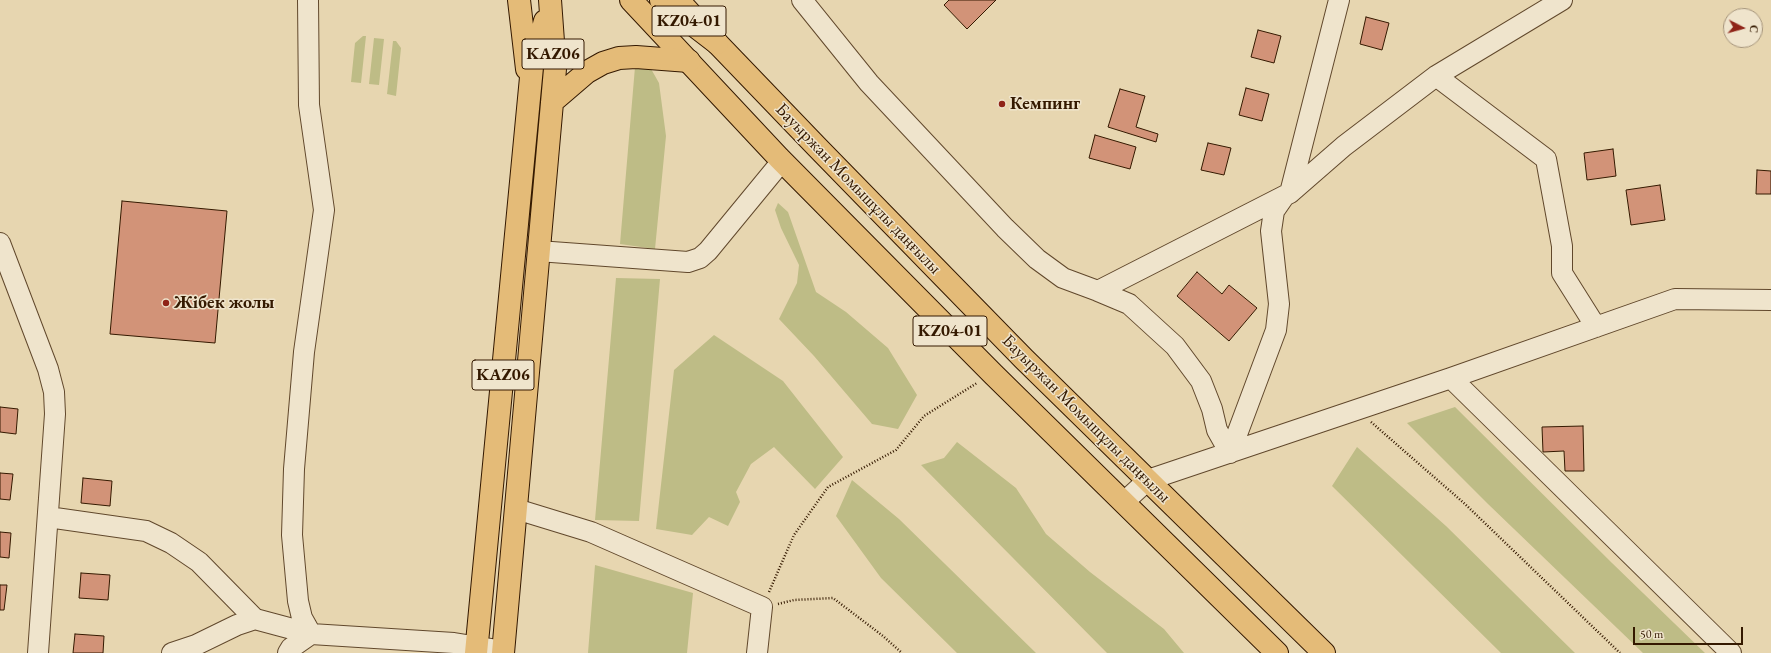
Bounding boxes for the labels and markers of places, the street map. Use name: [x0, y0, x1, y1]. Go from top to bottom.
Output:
place label: Кемпинг: [1010, 93, 1080, 115]
marker: Кемпинг: [997, 99, 1007, 109]
place label: Жібек жолы: [174, 292, 274, 314]
marker: Жібек жолы: [161, 298, 171, 308]

